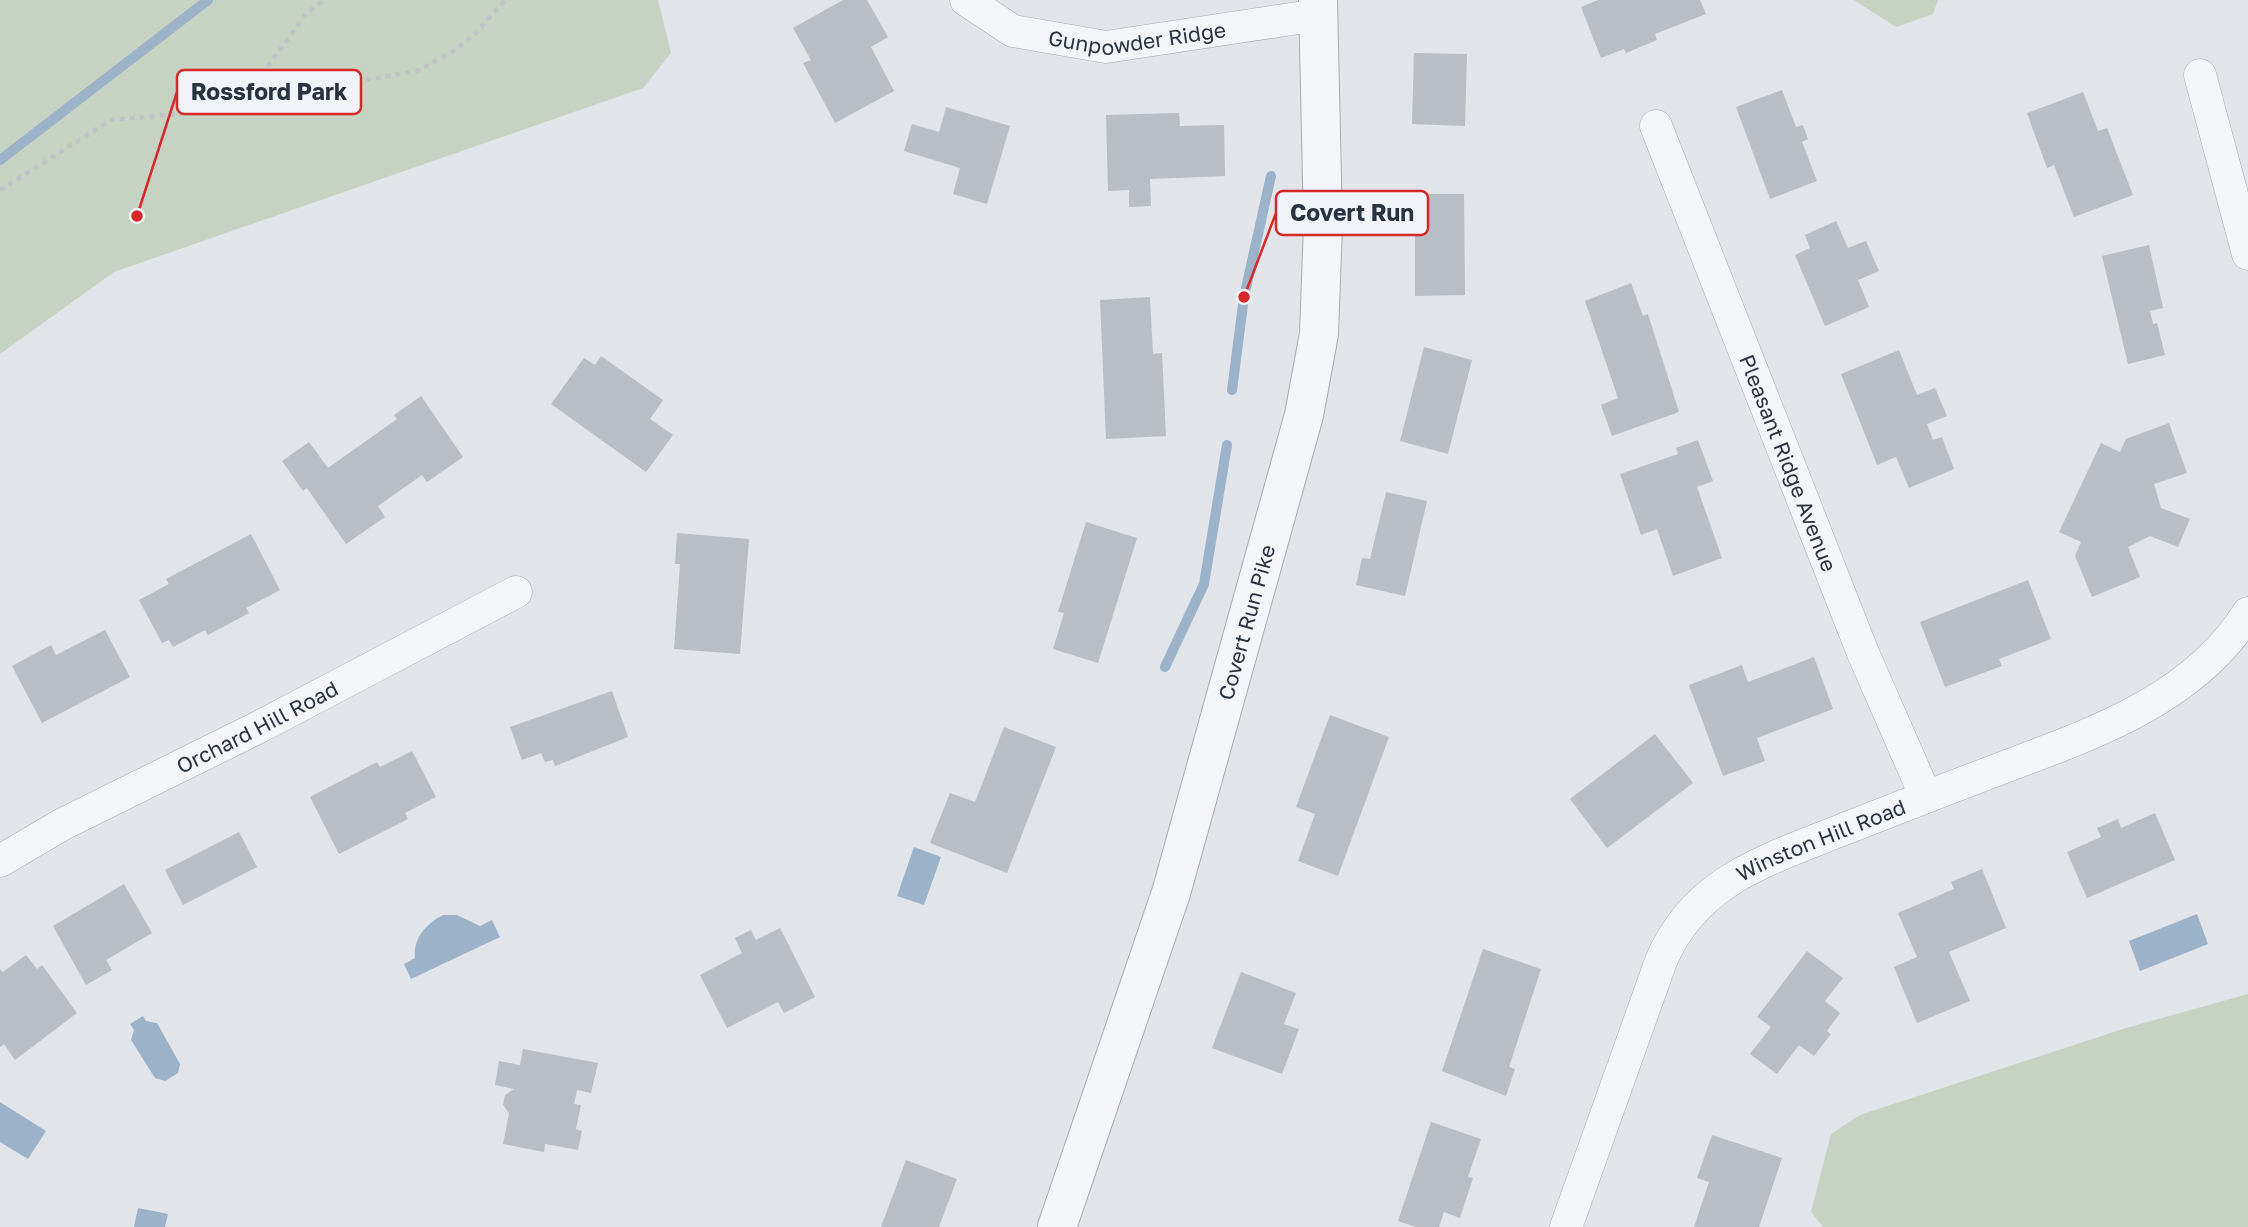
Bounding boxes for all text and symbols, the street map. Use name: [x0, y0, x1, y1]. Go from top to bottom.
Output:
street label: Gunpowder Ridge: [1046, 16, 1227, 61]
callout: Rossford Park: [177, 70, 361, 114]
text: Rossford Park: [191, 77, 348, 105]
callout: Covert Run: [1276, 191, 1428, 235]
text: Covert Run: [1290, 198, 1414, 226]
street label: Pleasant Ridge Avenue: [1734, 351, 1843, 575]
street label: Covert Run Pike: [1212, 542, 1280, 703]
street label: Orchard Hill Road: [172, 675, 342, 779]
street label: Winston Hill Road: [1731, 793, 1909, 887]

